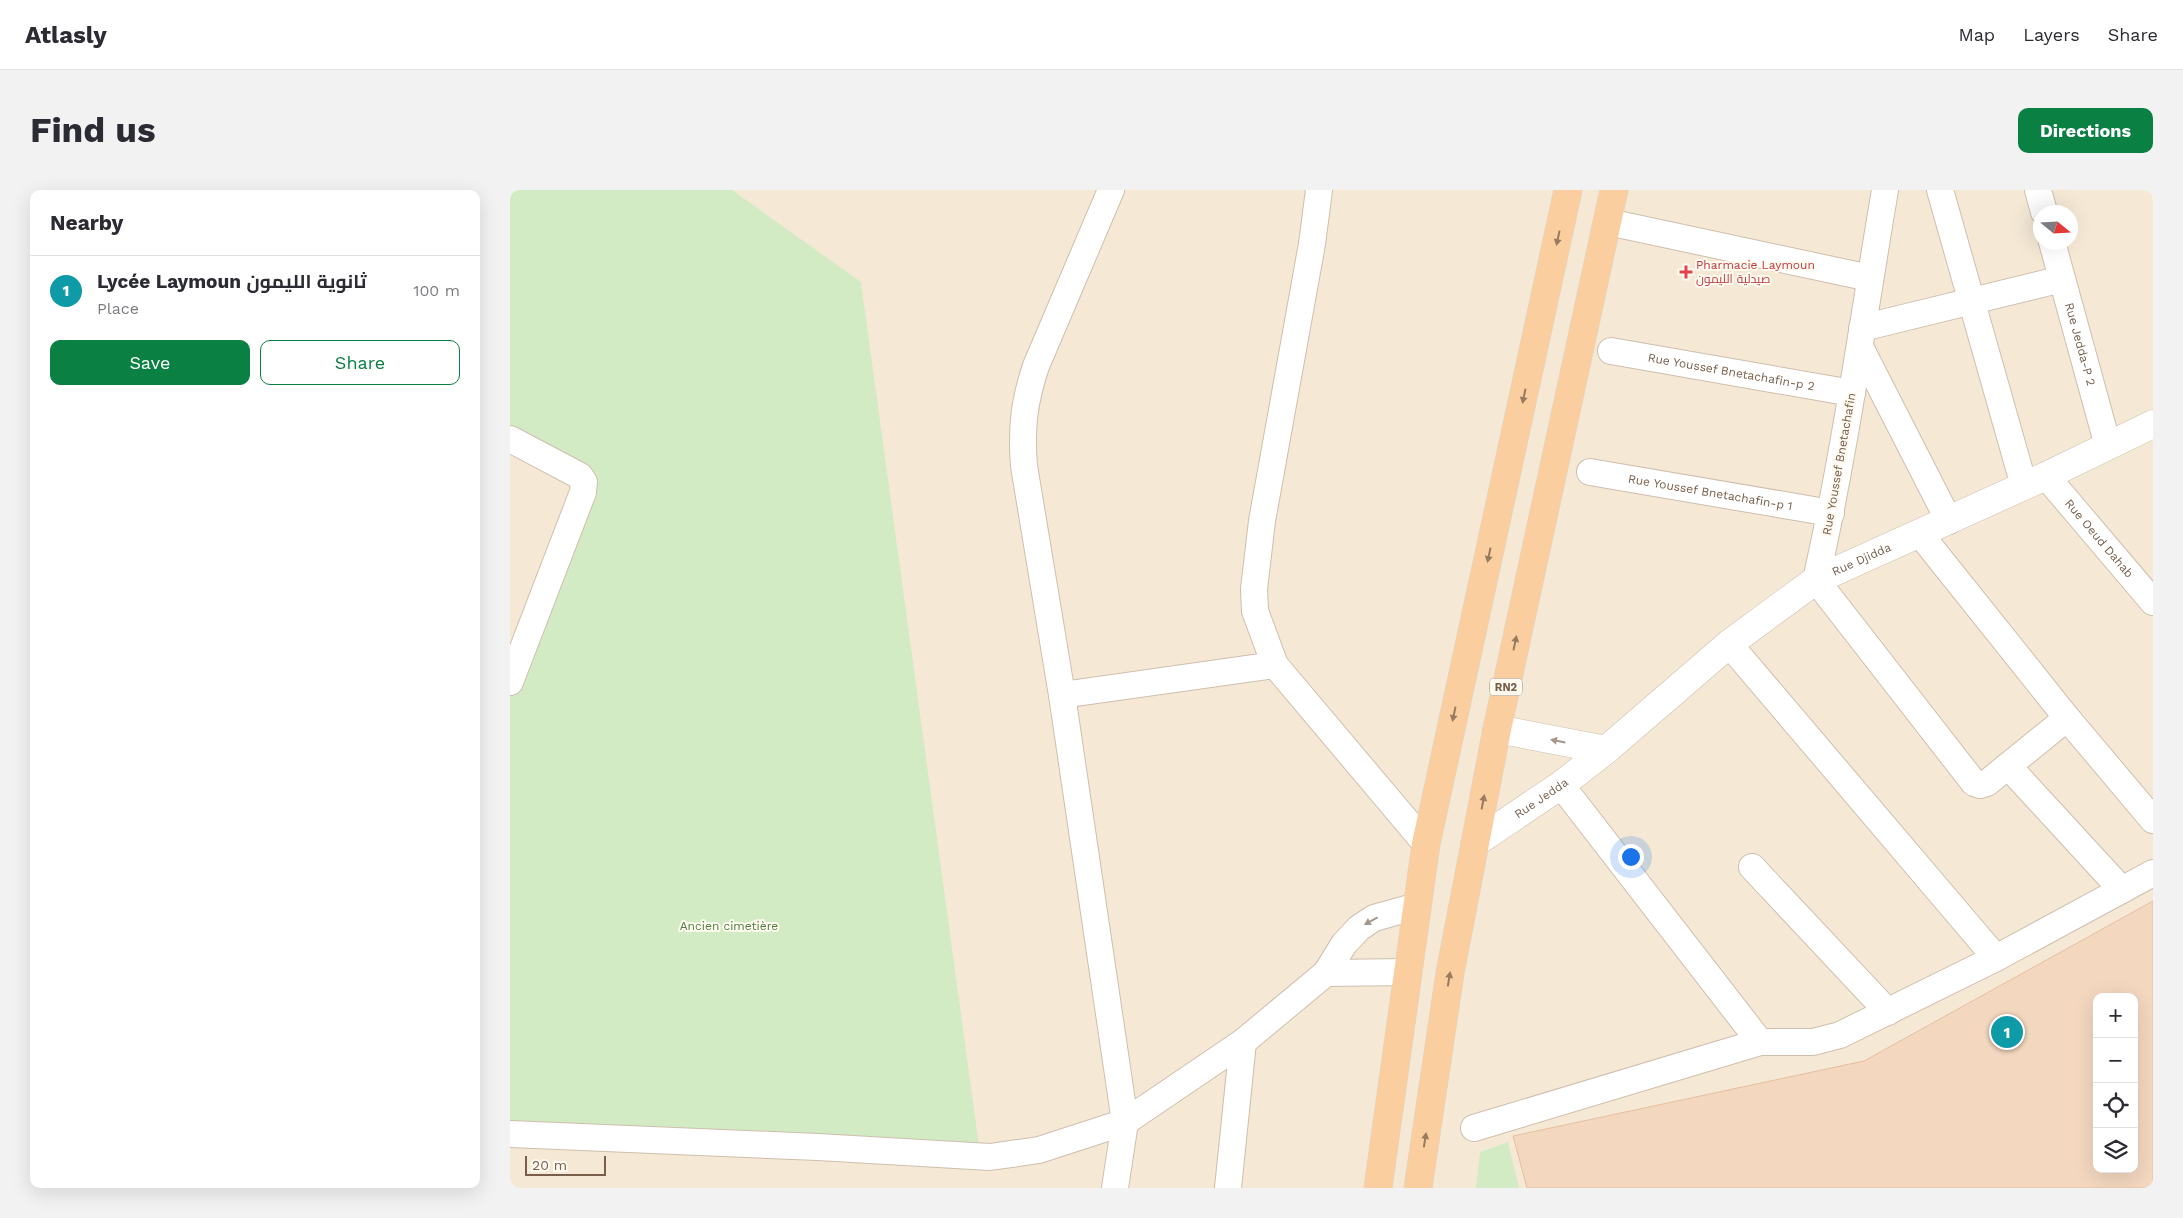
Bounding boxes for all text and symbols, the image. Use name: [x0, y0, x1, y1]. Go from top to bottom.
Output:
text: Atlasly: [25, 21, 107, 49]
text: Map: [1958, 24, 1995, 45]
text: Layers: [2023, 24, 2080, 45]
text: Share: [2108, 24, 2158, 45]
button: Directions: [2018, 108, 2153, 153]
text: Find us: [30, 109, 156, 151]
north arrow: [2033, 205, 2078, 250]
text: Nearby: [50, 210, 123, 235]
one-way arrow: [1554, 230, 1562, 246]
place label: Pharmacie Laymoun صيدلية الليمون: [1696, 258, 1815, 286]
marker: Pharmacie Laymoun صيدلية الليمون: [1680, 266, 1692, 278]
text: Lycée Laymoun ثانوية الليمون: [97, 270, 367, 293]
text: 1: [63, 281, 69, 300]
text: 100 m: [413, 281, 460, 300]
text: Place: [97, 299, 139, 318]
street label: Rue Jedda-P 2: [2062, 301, 2098, 387]
button: Save: [50, 340, 250, 385]
button: Share: [260, 340, 460, 385]
street label: Rue Youssef Bnetachafin-p 2: [1647, 351, 1816, 393]
one-way arrow: [1520, 389, 1528, 404]
street label: Rue Youssef Bnetachafin: [1820, 392, 1858, 536]
street label: Rue Youssef Bnetachafin-p 1: [1627, 472, 1794, 513]
street label: Rue Oeud Dahab: [2062, 496, 2136, 581]
street label: Rue Djidda: [1830, 540, 1893, 579]
one-way arrow: [1485, 548, 1493, 563]
one-way arrow: [1512, 635, 1520, 651]
road number: RN2: [1490, 678, 1522, 696]
one-way arrow: [1450, 706, 1458, 722]
one-way arrow: [1550, 736, 1566, 744]
street label: Rue Jedda: [1512, 775, 1571, 821]
one-way arrow: [1479, 794, 1487, 810]
your location: [1618, 844, 1644, 870]
one-way arrow: [1364, 917, 1379, 925]
park label: Ancien cimetière: [680, 919, 778, 933]
one-way arrow: [1446, 971, 1454, 987]
map controls: [2093, 993, 2138, 1173]
button: +: [2093, 993, 2138, 1038]
pin: 1: [1991, 1013, 2023, 1051]
button: −: [2093, 1038, 2138, 1083]
button: locate: [2093, 1083, 2138, 1128]
button: layers: [2093, 1128, 2138, 1173]
one-way arrow: [1421, 1131, 1429, 1147]
scale bar: [525, 1153, 606, 1176]
text: 20 m: [532, 1157, 567, 1173]

